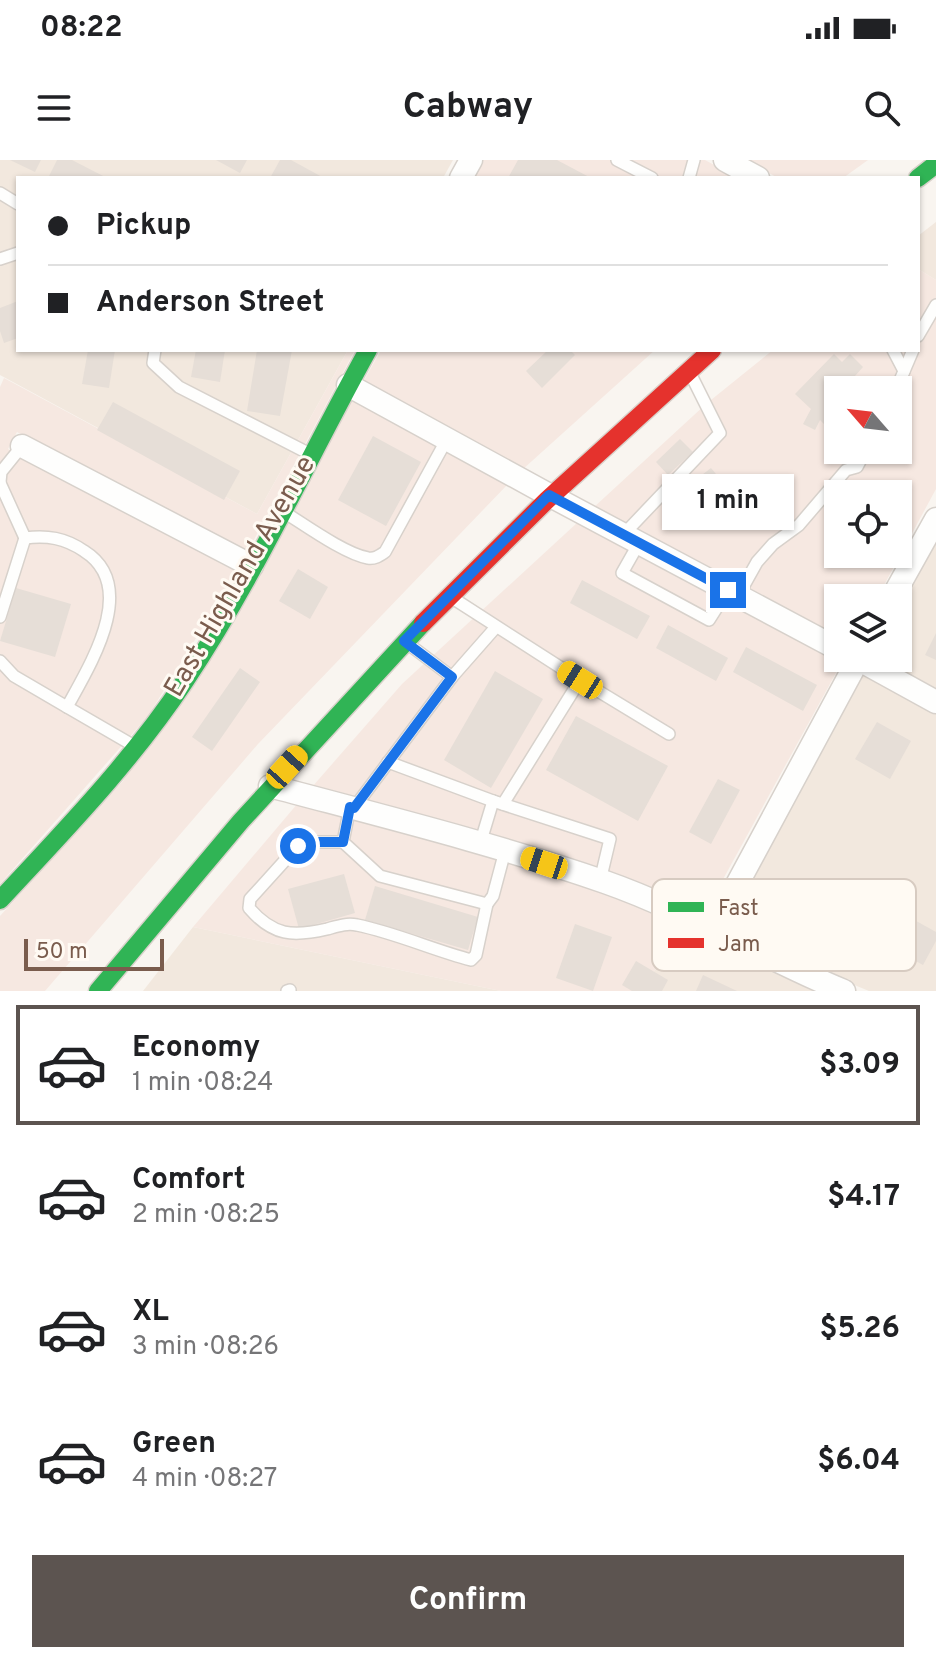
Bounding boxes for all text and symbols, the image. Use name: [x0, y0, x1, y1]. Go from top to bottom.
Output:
text: 08:22: [40, 10, 123, 47]
text: Cabway: [403, 85, 533, 131]
icon: menu: [32, 86, 76, 130]
icon: search: [860, 86, 904, 130]
text: Pickup: [96, 208, 191, 245]
text: Anderson Street: [96, 285, 324, 322]
north arrow: [824, 376, 912, 464]
map controls: [824, 376, 912, 672]
street label: East Highland Avenue: [157, 450, 325, 704]
callout: 1 min: [662, 474, 794, 530]
button: locate: [824, 480, 912, 568]
text: 1 min: [697, 485, 759, 518]
route end: [710, 572, 746, 608]
button: layers: [824, 584, 912, 672]
car: [553, 657, 607, 703]
car: [262, 741, 312, 793]
route start: [280, 828, 316, 864]
car: [517, 844, 571, 882]
legend: [652, 879, 916, 971]
text: Fast: [718, 896, 759, 923]
text: Jam: [718, 932, 761, 959]
scale bar: [24, 935, 164, 971]
text: 50 m: [36, 939, 88, 966]
icon: car: [36, 1029, 108, 1101]
text: Economy: [132, 1030, 260, 1067]
text: $3.09: [819, 1047, 900, 1084]
text: 1 min · 08:24: [132, 1067, 274, 1100]
icon: car: [36, 1161, 108, 1233]
text: Comfort: [132, 1162, 245, 1199]
text: $4.17: [827, 1179, 900, 1216]
text: 2 min · 08:25: [132, 1199, 280, 1232]
icon: car: [36, 1293, 108, 1365]
text: XL: [132, 1294, 169, 1331]
text: $5.26: [819, 1311, 900, 1348]
text: 3 min · 08:26: [132, 1331, 279, 1364]
icon: car: [36, 1425, 108, 1497]
text: Green: [132, 1426, 216, 1463]
text: $6.04: [817, 1443, 900, 1480]
text: 4 min · 08:27: [132, 1463, 277, 1496]
button: Confirm: [32, 1555, 904, 1647]

